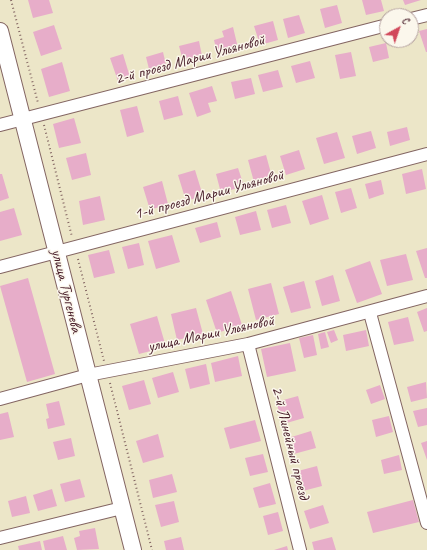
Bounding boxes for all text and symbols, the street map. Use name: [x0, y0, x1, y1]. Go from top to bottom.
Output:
north arrow: [379, 8, 419, 48]
text: С: [400, 12, 413, 27]
street label: 2-й проезд Марии Ульяновой: [113, 31, 267, 89]
street label: 1-й проезд Марии Ульяновой: [132, 166, 286, 224]
street label: улица Тургенева: [46, 247, 86, 335]
street label: улица Марии Ульяновой: [146, 311, 276, 357]
street label: 2-й Линейный проезд: [267, 384, 313, 502]

